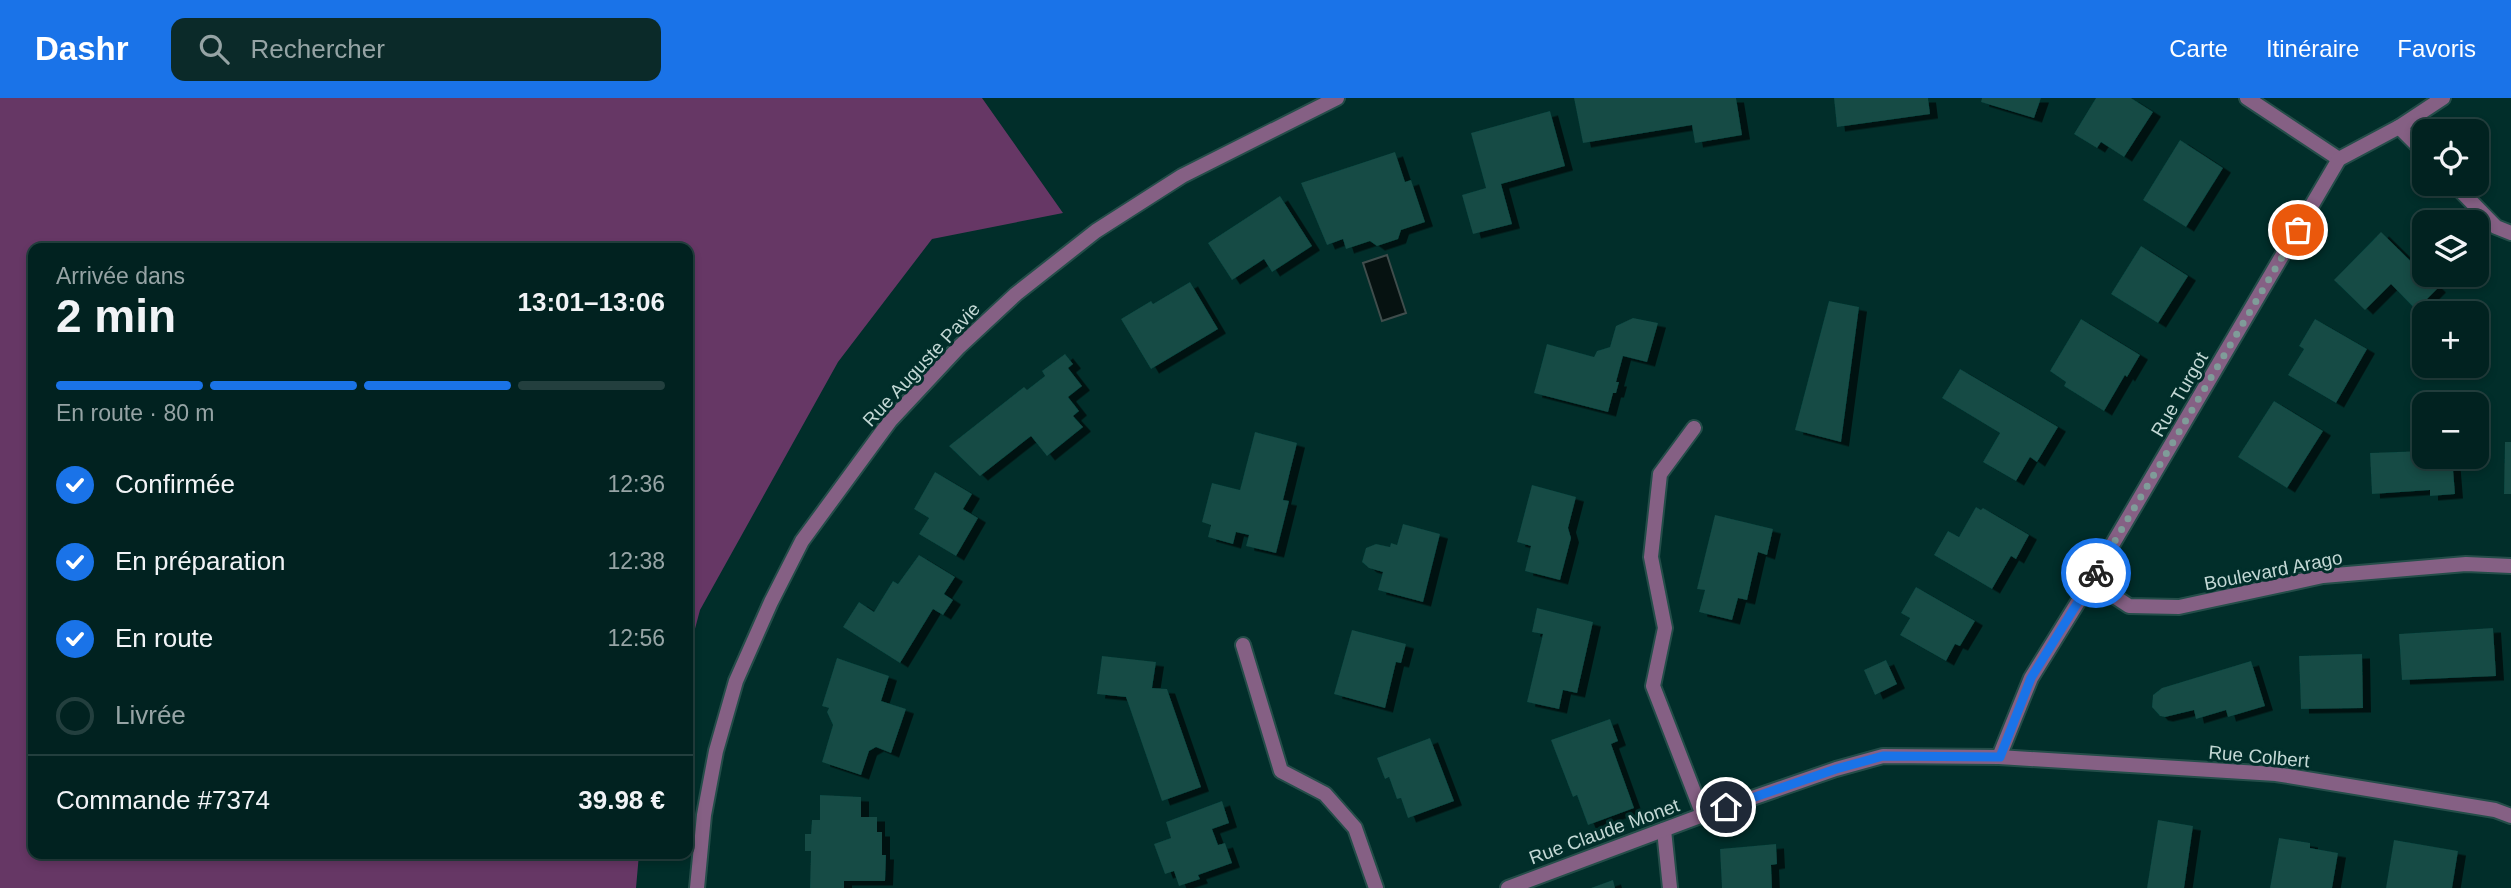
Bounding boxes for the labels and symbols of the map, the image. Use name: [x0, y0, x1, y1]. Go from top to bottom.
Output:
pin: [2268, 200, 2328, 260]
street label: Rue Auguste Pavie: [859, 298, 984, 431]
street label: Rue Turgot: [2147, 348, 2212, 440]
courier: [2061, 538, 2131, 608]
street label: Boulevard Arago: [2202, 547, 2344, 594]
street label: Rue Colbert: [2208, 742, 2311, 771]
pin: [1696, 777, 1756, 837]
street label: Rue Claude Monet: [1526, 794, 1683, 868]

